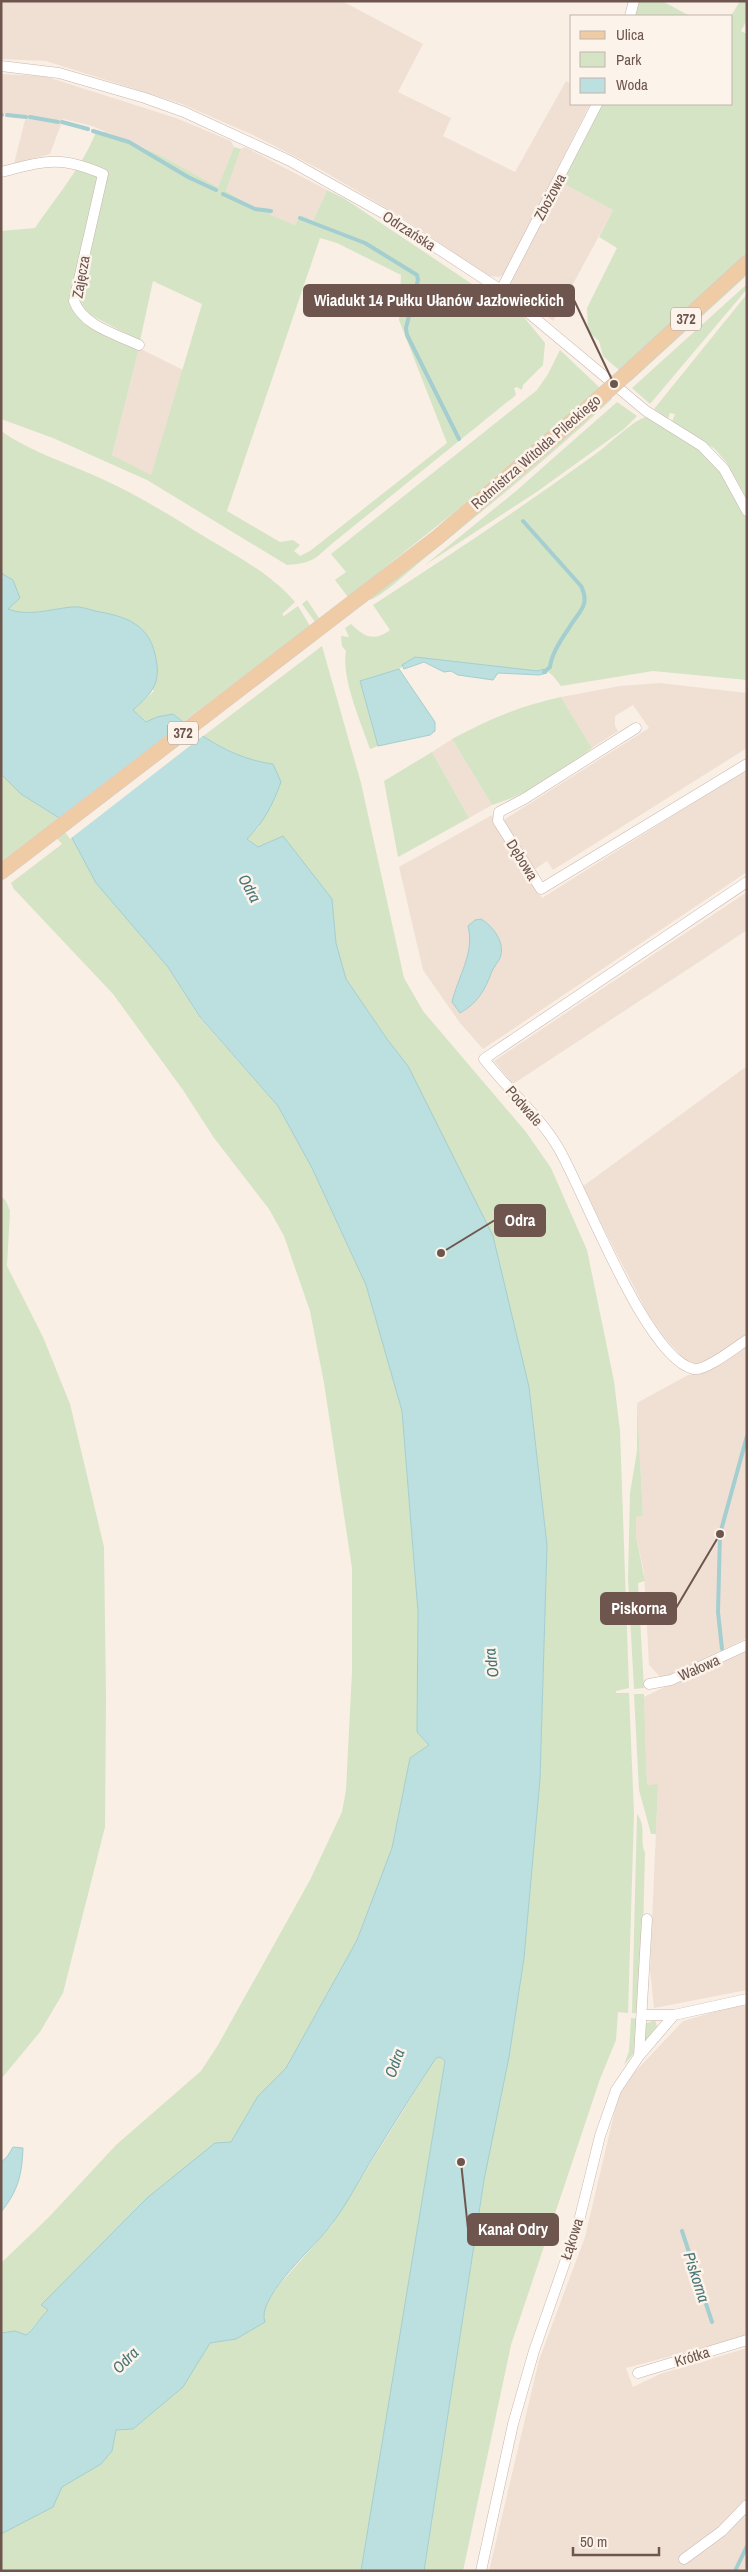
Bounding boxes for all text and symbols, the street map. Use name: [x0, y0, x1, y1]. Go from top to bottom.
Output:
legend: [570, 15, 733, 105]
text: Ulica: [616, 24, 644, 45]
text: Park: [616, 49, 642, 70]
text: Woda: [616, 74, 648, 95]
street label: Zbożowa: [529, 170, 571, 224]
street label: Odrzańska: [379, 206, 440, 256]
street label: Zajęcza: [66, 254, 95, 300]
callout: Wiadukt 14 Pułku Ułanów Jazłowieckich: [304, 285, 574, 316]
text: Wiadukt 14 Pułku Ułanów Jazłowieckich: [314, 289, 564, 311]
road number: 372: [671, 308, 701, 330]
street label: Rotmistrza Witolda Pileckiego: [466, 389, 605, 514]
road number: 372: [168, 721, 198, 744]
street label: Dębowa: [502, 835, 543, 885]
water label: Odra: [233, 870, 267, 906]
street label: Podwale: [501, 1081, 548, 1130]
callout: Odra: [495, 1205, 545, 1236]
text: Odra: [505, 1209, 536, 1231]
callout: Piskorna: [601, 1593, 676, 1624]
text: Piskorna: [611, 1597, 667, 1619]
water label: Odra: [478, 1647, 504, 1679]
street label: Wałowa: [675, 1649, 723, 1686]
water label: Odra: [379, 2046, 409, 2080]
callout: Kanał Odry: [468, 2214, 558, 2245]
street label: Łąkowa: [555, 2215, 588, 2262]
text: Kanał Odry: [478, 2218, 549, 2240]
water label: Piskorna: [679, 2249, 715, 2305]
street label: Krótka: [672, 2341, 712, 2372]
water label: Odra: [107, 2342, 143, 2378]
scale bar: [573, 2524, 659, 2556]
text: 50 m: [580, 2531, 607, 2552]

